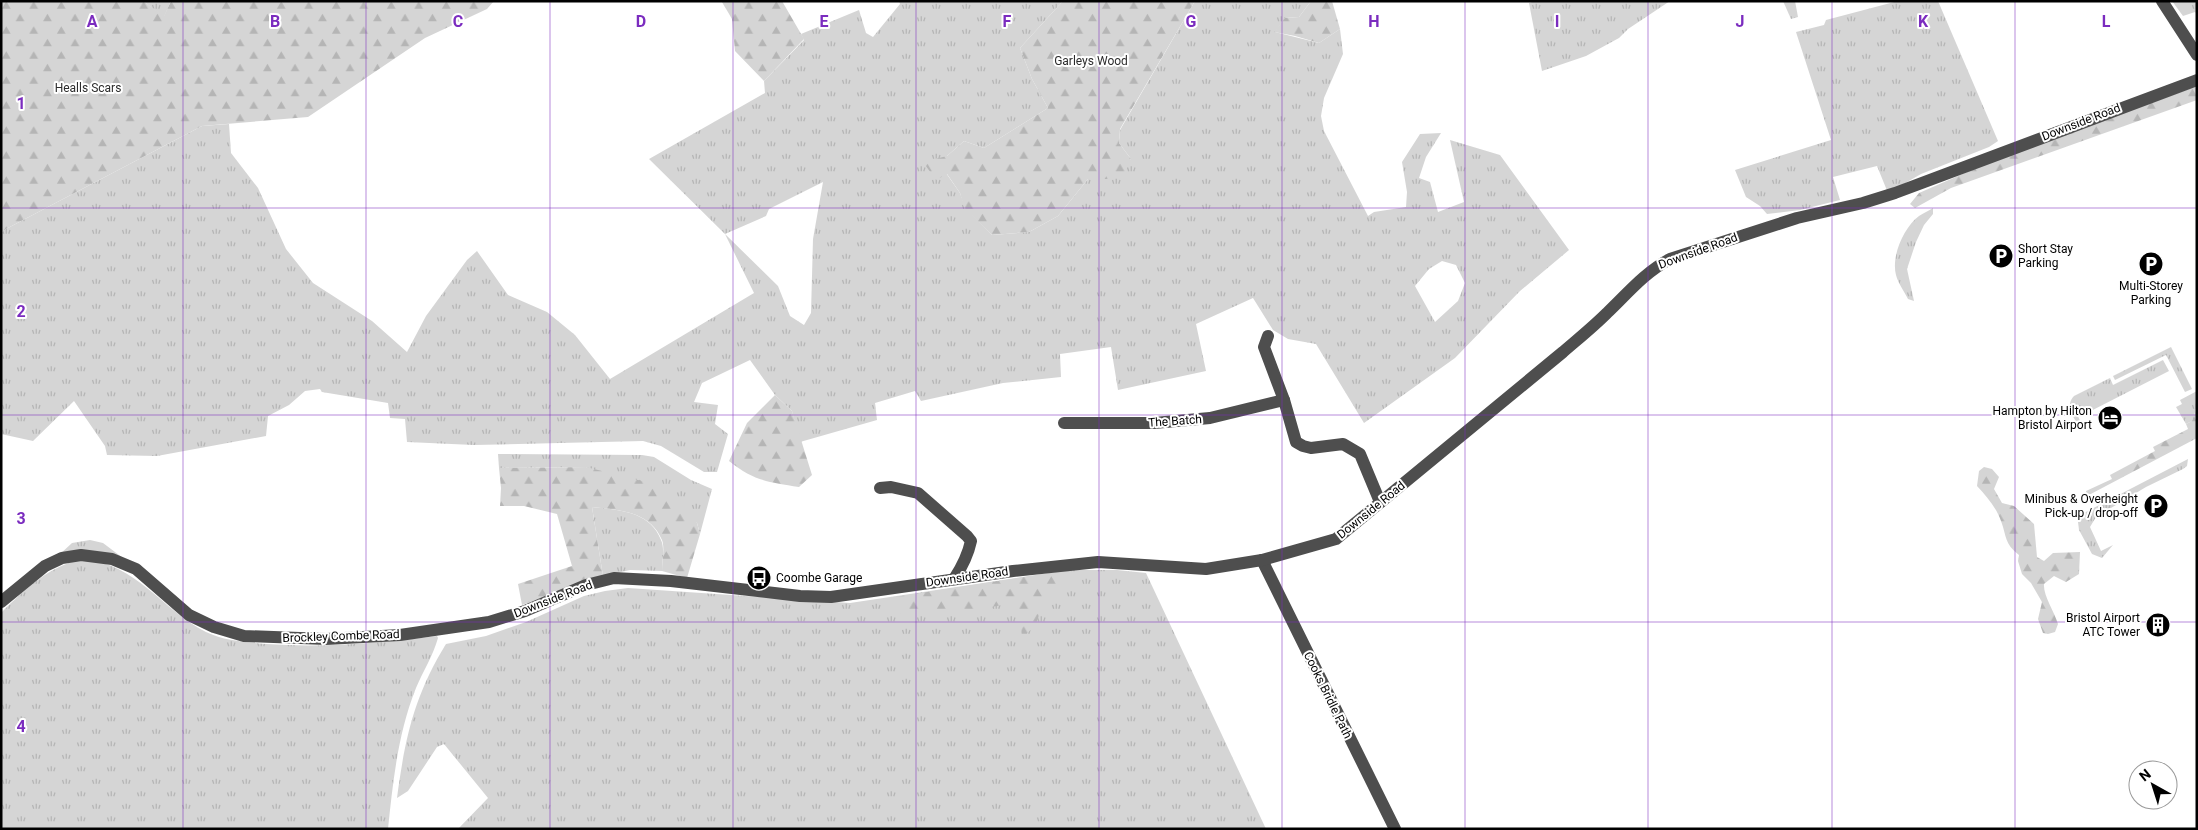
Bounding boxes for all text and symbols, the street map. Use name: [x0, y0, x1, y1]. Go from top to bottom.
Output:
text: A: [87, 12, 98, 31]
text: B: [270, 12, 280, 31]
text: C: [453, 12, 463, 31]
text: D: [636, 12, 646, 31]
text: E: [820, 12, 829, 31]
text: F: [1003, 12, 1012, 31]
text: G: [1186, 12, 1197, 31]
text: H: [1368, 12, 1380, 31]
text: I: [1555, 12, 1559, 31]
text: J: [1736, 12, 1744, 31]
text: K: [1918, 12, 1929, 31]
text: L: [2102, 12, 2111, 31]
park label: Garleys Wood: [1054, 54, 1128, 68]
park label: Healls Scars: [55, 81, 121, 95]
text: 1: [16, 94, 26, 113]
street label: Downside Road: [2040, 101, 2122, 143]
street label: Downside Road: [1657, 230, 1739, 272]
place label: Short Stay Parking: [2018, 242, 2073, 270]
parking icon: Short Stay Parking: [1988, 243, 2014, 269]
parking icon: Multi-Storey Parking: [2138, 251, 2164, 277]
place label: Multi-Storey Parking: [2119, 279, 2183, 307]
text: 2: [16, 302, 26, 321]
place label: Hampton by Hilton Bristol Airport: [1992, 404, 2092, 432]
hotel icon: Hampton by Hilton Bristol Airport: [2097, 405, 2123, 431]
street label: The Batch: [1148, 412, 1202, 430]
street label: Downside Road: [1334, 478, 1408, 542]
place label: Minibus & Overheight Pick-up / drop-off: [2025, 492, 2139, 520]
parking icon: Minibus & Overheight Pick-up / drop-off: [2143, 493, 2169, 519]
text: 3: [16, 509, 26, 528]
street label: Downside Road: [925, 564, 1009, 590]
bus stop icon: Coombe Garage: [746, 565, 772, 591]
place label: Coombe Garage: [776, 571, 862, 585]
street label: Downside Road: [512, 578, 594, 620]
place label: Bristol Airport ATC Tower: [2066, 611, 2140, 639]
building icon: Bristol Airport ATC Tower: [2145, 612, 2171, 638]
street label: Brockley Combe Road: [282, 627, 400, 645]
street label: Cooks Bridle Path: [1301, 649, 1355, 741]
text: 4: [16, 717, 26, 736]
north arrow: [2128, 760, 2178, 810]
text: N: [2136, 766, 2154, 784]

